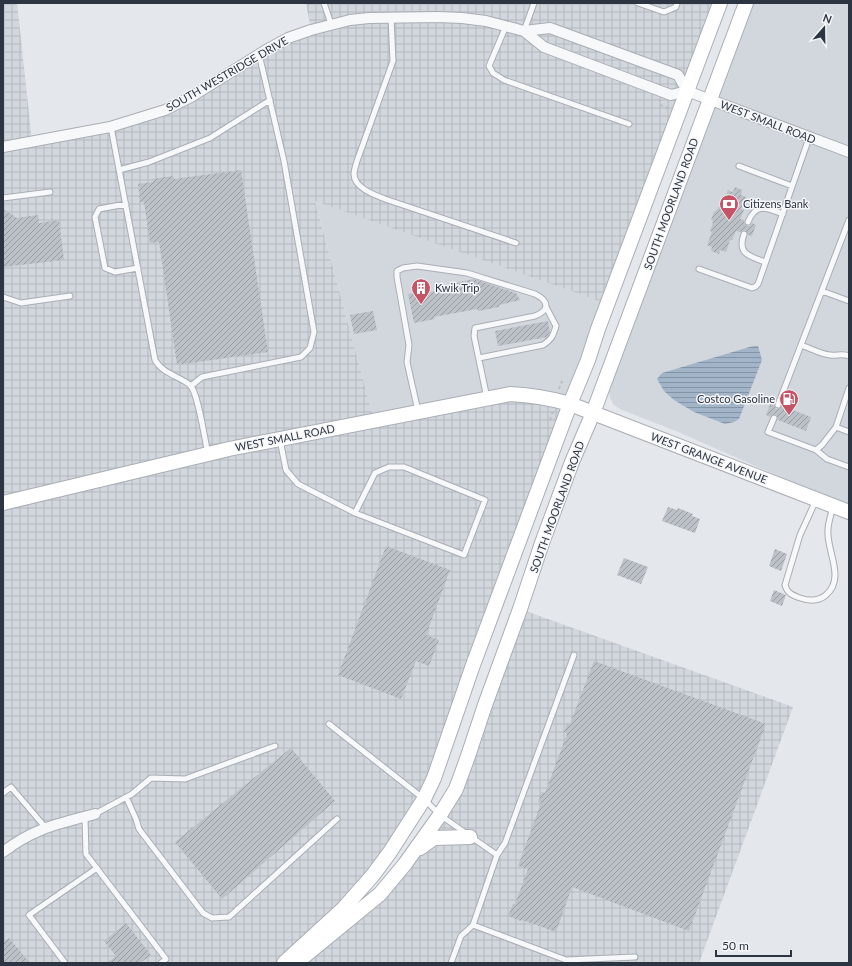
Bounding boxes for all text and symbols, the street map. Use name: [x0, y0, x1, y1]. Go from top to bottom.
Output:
north arrow: [804, 8, 844, 48]
text: N: [821, 11, 834, 26]
street label: SOUTH WESTRIDGE DRIVE: [164, 33, 290, 114]
street label: WEST SMALL ROAD: [719, 97, 818, 146]
street label: SOUTH MOORLAND ROAD: [641, 136, 700, 271]
bank icon: Citizens Bank: [718, 193, 740, 221]
place label: Citizens Bank: [743, 197, 809, 210]
building icon: Kwik Trip: [410, 277, 432, 305]
place label: Kwik Trip: [435, 281, 479, 294]
fuel station icon: Costco Gasoline: [778, 388, 800, 416]
place label: Costco Gasoline: [697, 392, 775, 405]
street label: WEST SMALL ROAD: [234, 421, 336, 454]
street label: WEST GRANGE AVENUE: [649, 429, 769, 486]
street label: SOUTH MOORLAND ROAD: [527, 439, 586, 574]
scale bar: [716, 932, 791, 958]
text: 50 m: [722, 938, 749, 953]

